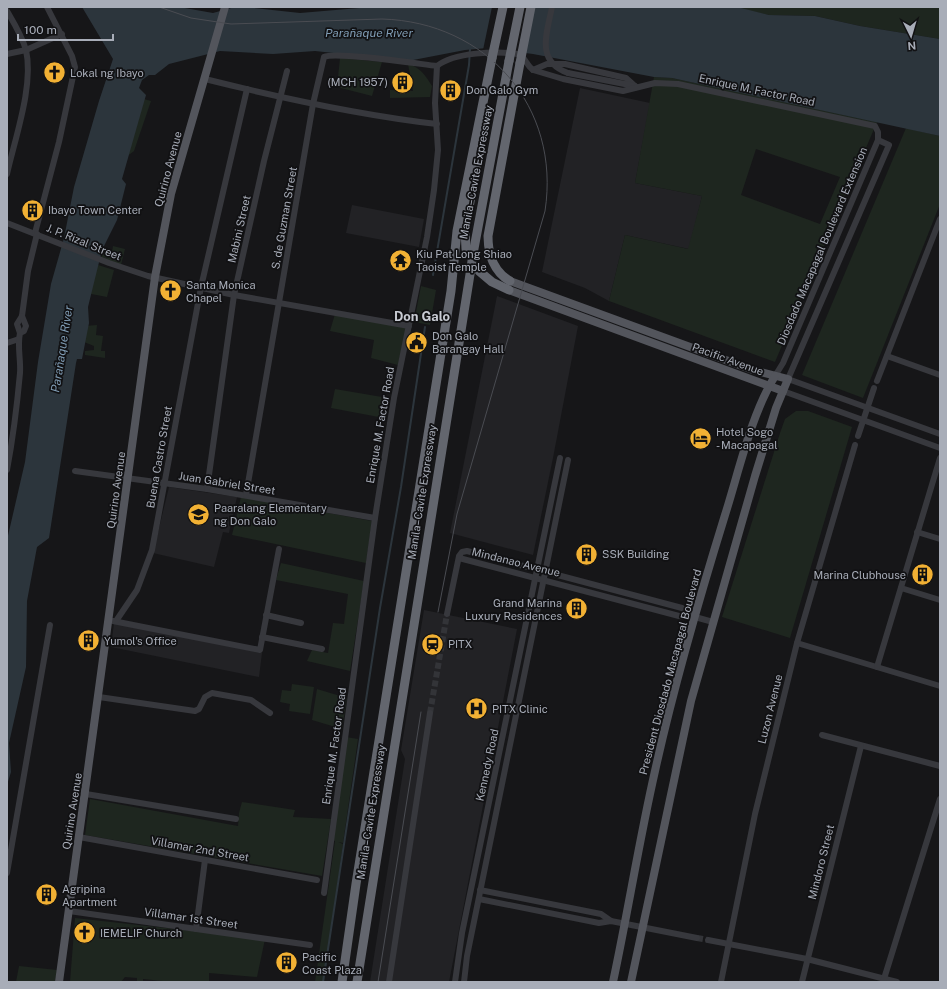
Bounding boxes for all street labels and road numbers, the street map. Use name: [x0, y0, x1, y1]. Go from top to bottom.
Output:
street label: Enrique M. Factor Road: [698, 72, 816, 108]
street label: Manila–Cavite Expressway: [457, 104, 495, 240]
street label: Quirino Avenue: [152, 130, 184, 208]
street label: Diosdado Macapagal Boulevard Extension: [775, 145, 869, 347]
street label: S. de Guzman Street: [269, 166, 299, 270]
street label: Mabini Street: [225, 194, 253, 264]
street label: J. P. Rizal Street: [45, 221, 123, 263]
street label: Pacific Avenue: [691, 341, 765, 377]
street label: Enrique M. Factor Road: [364, 366, 396, 484]
street label: Buena Castro Street: [144, 405, 174, 509]
street label: Manila–Cavite Expressway: [405, 424, 439, 560]
street label: Quirino Avenue: [105, 451, 127, 529]
street label: Juan Gabriel Street: [178, 469, 276, 497]
street label: Mindanao Avenue: [471, 545, 561, 579]
street label: President Diosdado Macapagal Boulevard: [637, 568, 703, 776]
street label: Luzon Avenue: [756, 673, 784, 745]
street label: Enrique M. Factor Road: [320, 687, 348, 805]
street label: Kennedy Road: [473, 728, 501, 802]
street label: Manila–Cavite Expressway: [354, 744, 388, 880]
street label: Quirino Avenue: [60, 772, 84, 850]
street label: Mindoro Street: [806, 823, 836, 901]
street label: Villamar 2nd Street: [150, 834, 250, 864]
street label: Villamar 1st Street: [143, 905, 239, 931]

